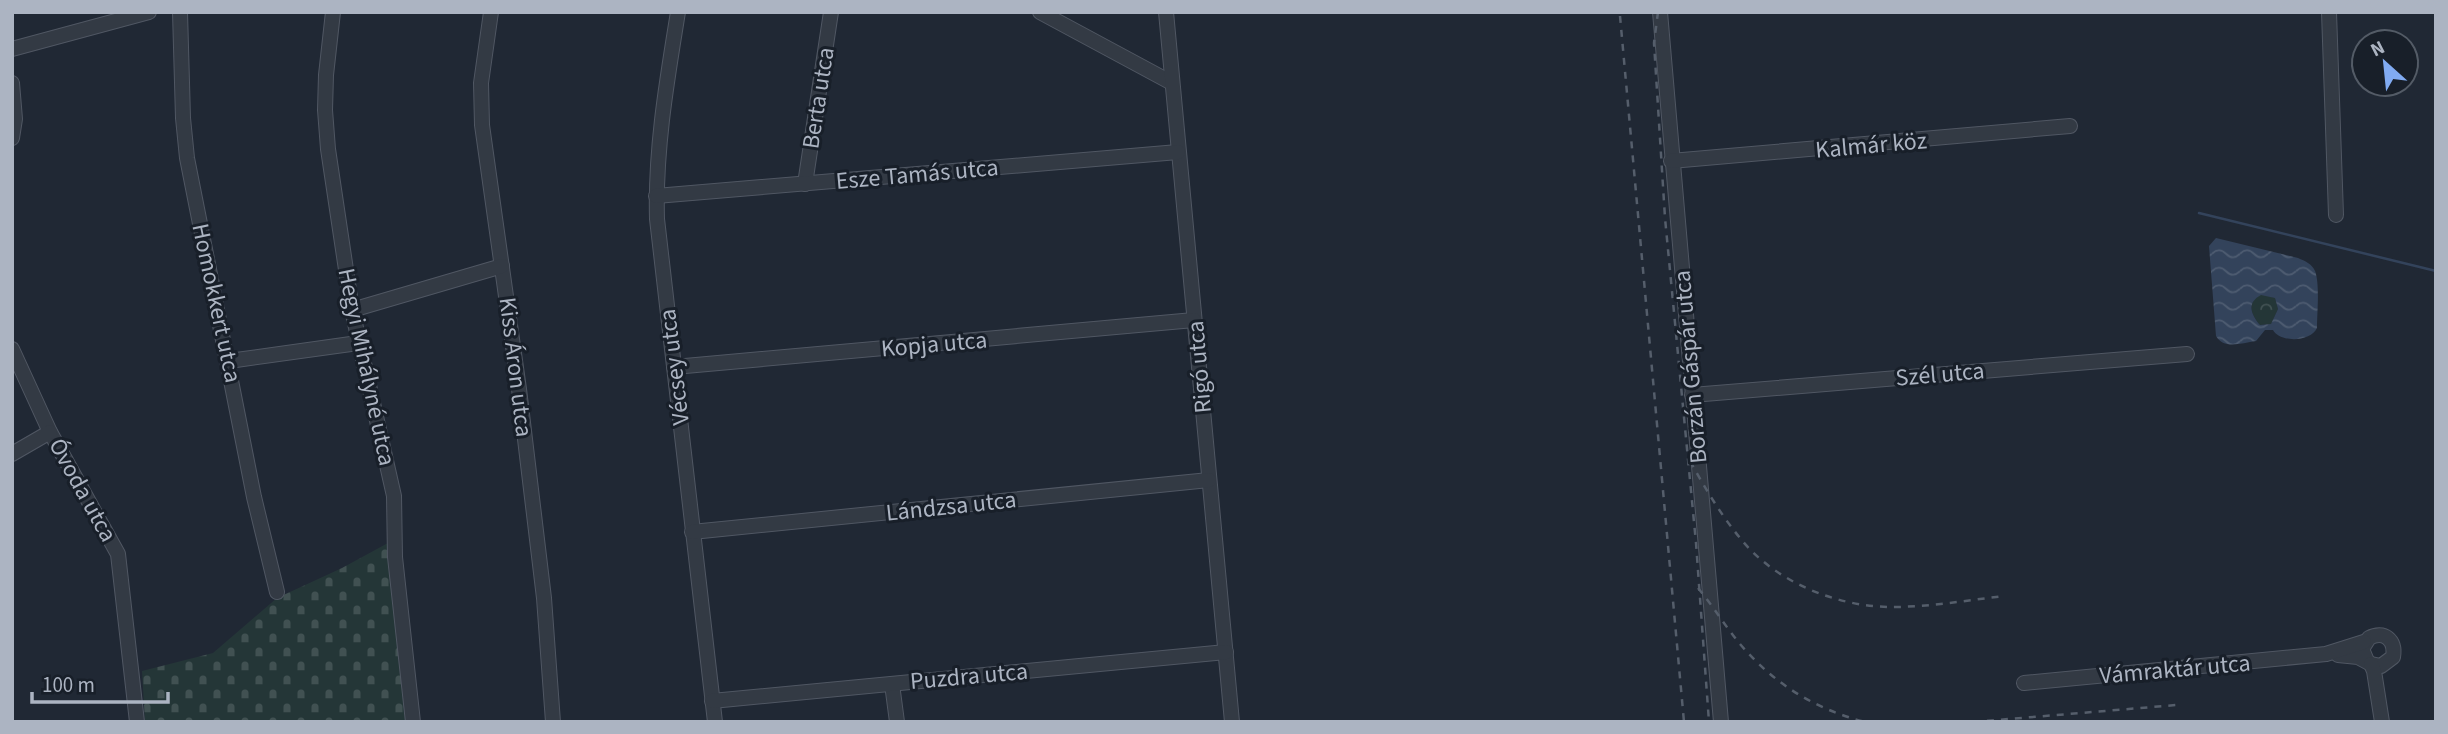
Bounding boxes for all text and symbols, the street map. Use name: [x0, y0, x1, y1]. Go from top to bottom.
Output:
north arrow: [2350, 28, 2420, 98]
text: N: [2366, 34, 2390, 64]
street label: Berta utca: [793, 45, 844, 151]
street label: Kalmár köz: [1814, 123, 1928, 168]
street label: Esze Tamás utca: [834, 150, 1000, 199]
street label: Homokkert utca: [183, 220, 250, 386]
street label: Hegyi Mihályné utca: [328, 265, 405, 469]
street label: Borzán Gáspár utca: [1665, 269, 1716, 465]
street label: Kiss Áron utca: [490, 295, 541, 439]
street label: Vécsey utca: [650, 307, 699, 427]
street label: Rigó utca: [1178, 319, 1221, 415]
street label: Kopja utca: [879, 322, 989, 367]
street label: Szél utca: [1894, 353, 1986, 396]
street label: Óvoda utca: [40, 432, 125, 549]
street label: Lándzsa utca: [884, 482, 1018, 531]
street label: Vámraktár utca: [2098, 645, 2252, 694]
street label: Puzdra utca: [909, 654, 1029, 699]
scale bar: [32, 660, 168, 704]
text: 100 m: [42, 670, 95, 700]

